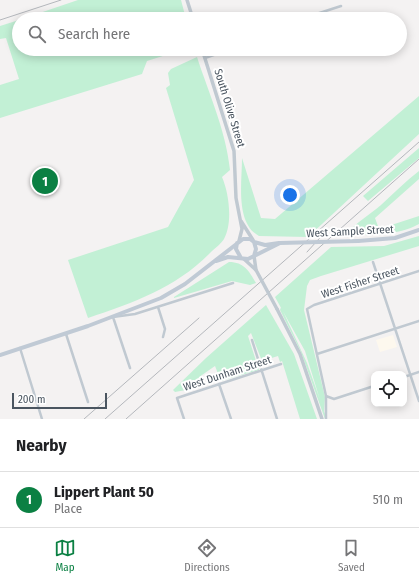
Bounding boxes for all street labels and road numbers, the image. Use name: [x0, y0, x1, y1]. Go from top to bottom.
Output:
street label: South Olive Street: [211, 67, 248, 149]
street label: West Sample Street: [306, 223, 394, 240]
street label: West Fisher Street: [320, 264, 401, 301]
street label: West Dunham Street: [182, 353, 273, 394]

